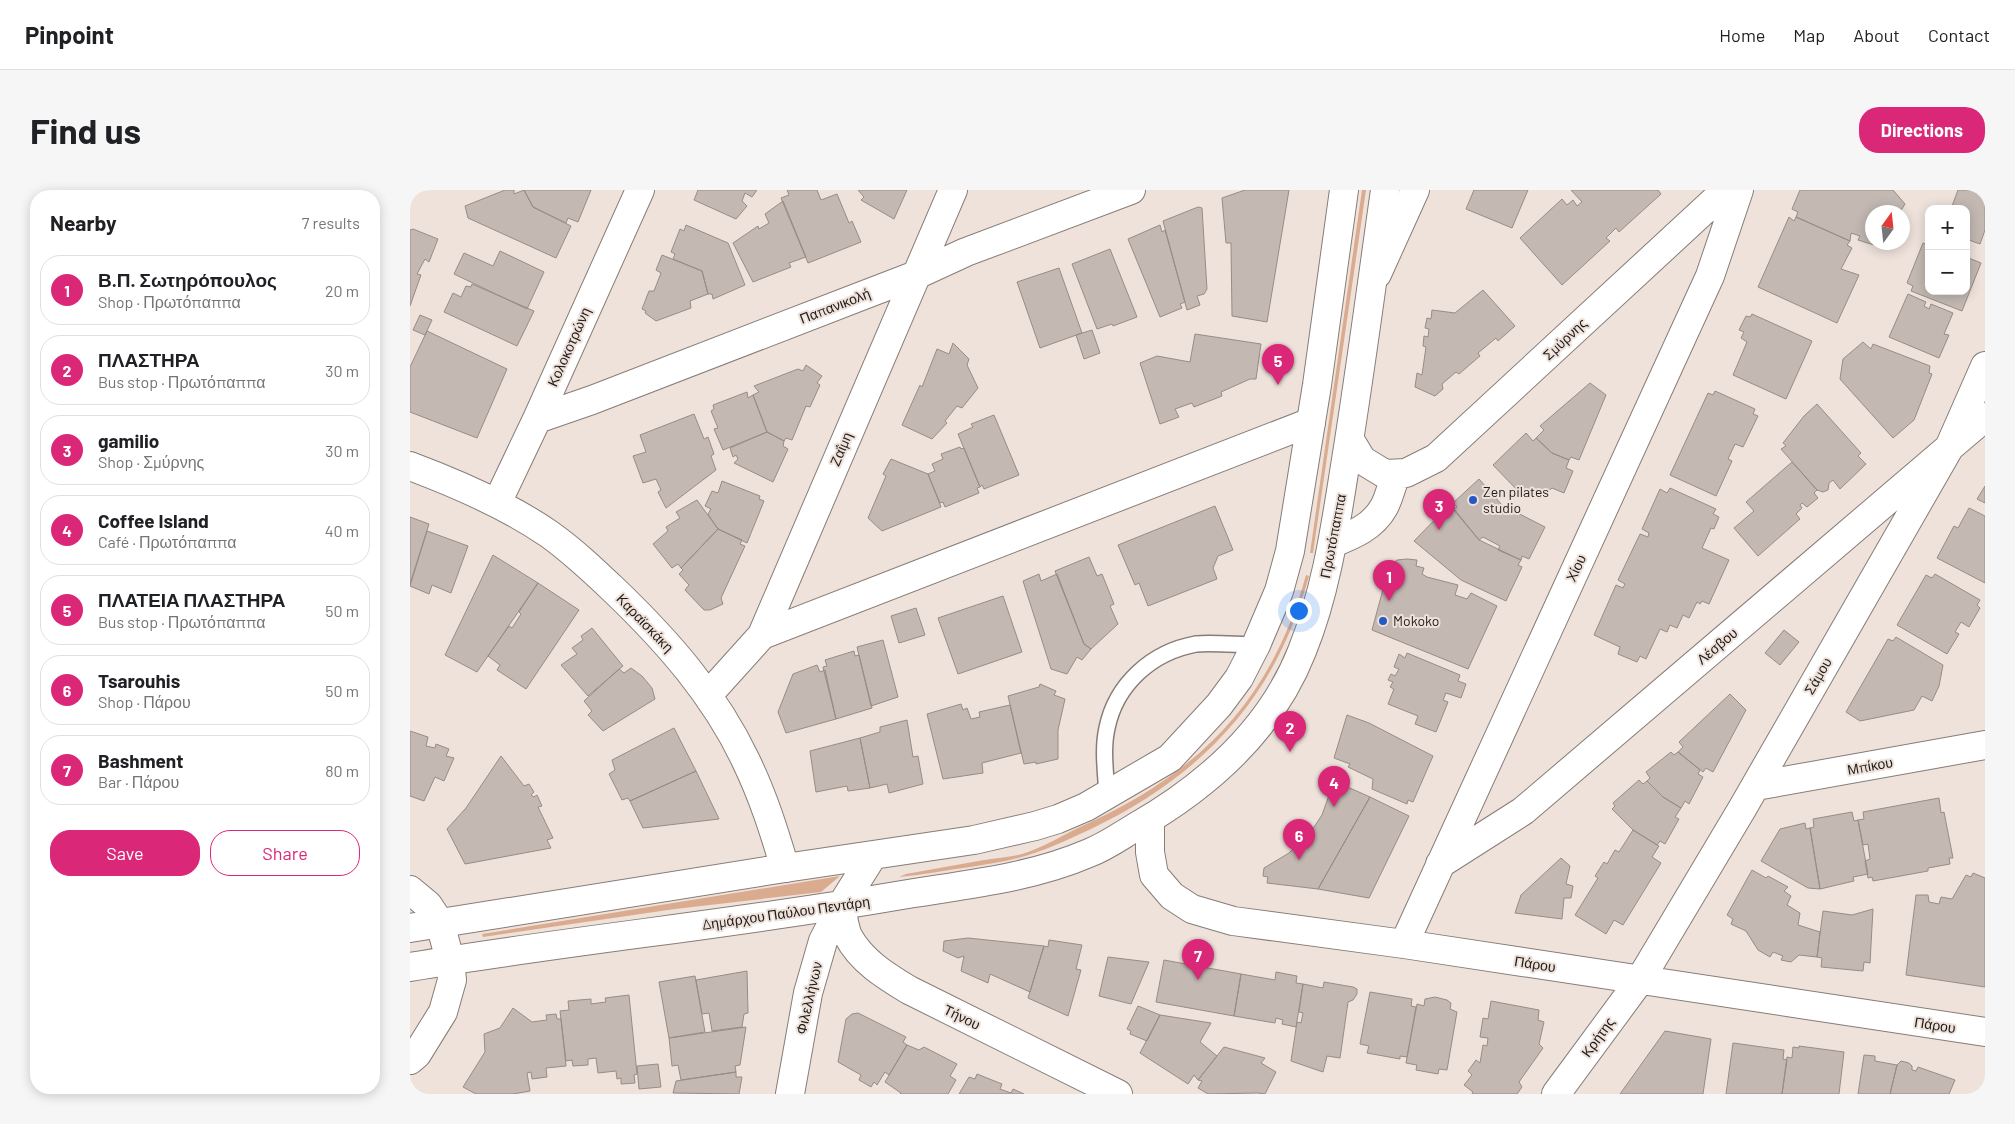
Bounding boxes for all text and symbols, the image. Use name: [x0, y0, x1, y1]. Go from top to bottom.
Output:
text: Pinpoint: [25, 20, 114, 49]
text: Home: [1719, 24, 1765, 46]
text: Map: [1793, 24, 1825, 46]
text: About: [1853, 24, 1900, 46]
text: Contact: [1928, 24, 1990, 46]
button: Directions: [1859, 107, 1985, 153]
text: Find us: [30, 109, 141, 151]
north arrow: [1865, 205, 1910, 250]
map controls: [1925, 205, 1970, 295]
button: +: [1925, 205, 1970, 250]
text: Nearby: [50, 210, 116, 235]
text: 7 results: [302, 213, 360, 232]
button: −: [1925, 250, 1970, 295]
text: Β.Π. Σωτηρόπουλος: [98, 268, 277, 291]
text: 1: [64, 281, 70, 300]
text: 20 m: [325, 281, 359, 300]
street label: Παπανικολή: [797, 284, 873, 327]
text: Shop · Πρωτόπαππα: [98, 292, 241, 311]
street label: Κολοκοτρώνη: [544, 305, 594, 389]
street label: Σμύρνης: [1539, 314, 1590, 363]
pin: 5: [1262, 344, 1294, 385]
text: ΠΛΑΣΤΗΡΑ: [98, 348, 200, 371]
text: 2: [63, 361, 71, 380]
text: 30 m: [325, 361, 359, 380]
text: Bus stop · Πρωτόπαππα: [98, 372, 266, 391]
text: gamilio: [98, 429, 159, 452]
street label: Ζαΐμη: [826, 429, 855, 468]
text: 3: [63, 441, 71, 460]
text: 30 m: [325, 441, 359, 460]
text: Shop · Σμύρνης: [98, 452, 204, 471]
place label: Zen pilates studio: [1483, 483, 1549, 516]
pin: 3: [1423, 489, 1455, 530]
street label: Πρωτόπαππα: [1316, 492, 1349, 579]
marker: Zen pilates studio: [1467, 494, 1479, 506]
text: Coffee Island: [98, 509, 209, 532]
text: 4: [62, 521, 72, 540]
text: 40 m: [325, 521, 359, 540]
text: Café · Πρωτόπαππα: [98, 532, 237, 551]
street label: Χίου: [1562, 552, 1589, 584]
pin: 1: [1373, 560, 1405, 601]
text: ΠΛΑΤΕΙΑ ΠΛΑΣΤΗΡΑ: [98, 588, 285, 611]
street label: Καραϊσκάκη: [613, 590, 677, 655]
your location: [1286, 598, 1312, 624]
text: 5: [63, 601, 71, 620]
text: 50 m: [325, 601, 359, 620]
text: Bus stop · Πρωτόπαππα: [98, 612, 266, 631]
place label: Mokoko: [1393, 612, 1439, 629]
marker: Mokoko: [1377, 615, 1389, 627]
street label: Λέσβου: [1693, 624, 1740, 667]
street label: Σάμου: [1800, 654, 1835, 697]
text: Tsarouhis: [98, 669, 180, 692]
text: 6: [63, 681, 71, 700]
text: 50 m: [325, 681, 359, 700]
text: Shop · Πάρου: [98, 692, 191, 711]
pin: 2: [1274, 711, 1306, 752]
text: Bashment: [98, 749, 183, 772]
street label: Μπίκου: [1846, 753, 1894, 778]
text: 7: [63, 761, 71, 780]
text: 80 m: [325, 761, 359, 780]
pin: 4: [1318, 766, 1350, 807]
text: Bar · Πάρου: [98, 772, 179, 791]
pin: 6: [1283, 819, 1315, 860]
button: Save: [50, 830, 200, 876]
button: Share: [210, 830, 360, 876]
street label: Δημάρχου Παύλου Πεντάρη: [701, 892, 871, 933]
pin: 7: [1182, 939, 1214, 980]
street label: Πάρου: [1513, 952, 1557, 975]
street label: Φιλελλήνων: [792, 960, 825, 1036]
street label: Τήνου: [941, 1000, 983, 1033]
street label: Κρήτης: [1577, 1013, 1618, 1060]
street label: Πάρου: [1913, 1013, 1957, 1036]

